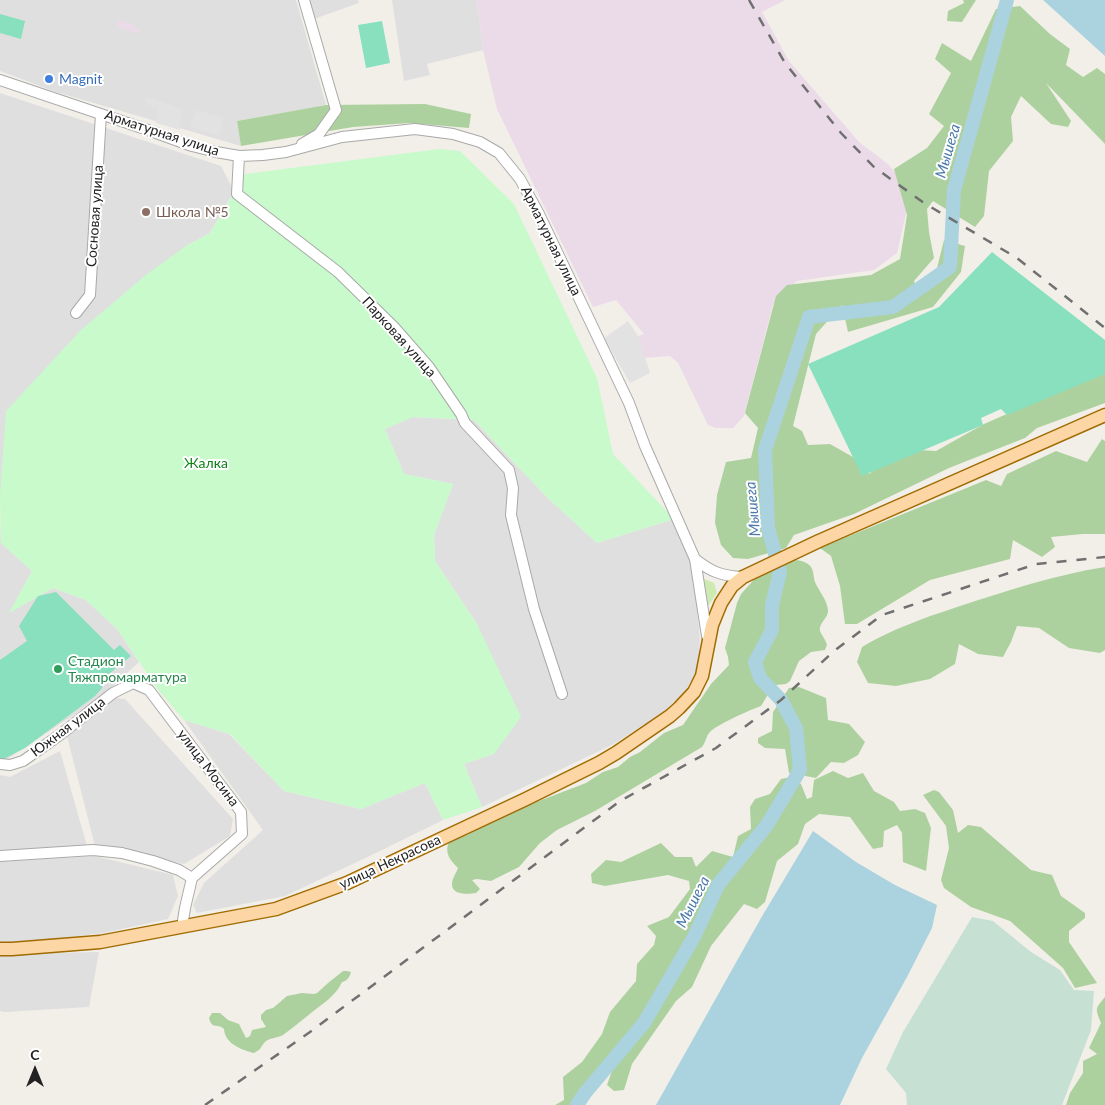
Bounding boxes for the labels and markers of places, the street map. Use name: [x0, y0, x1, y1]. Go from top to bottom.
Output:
place label: Magnit: [59, 71, 102, 87]
marker: Magnit: [43, 73, 55, 85]
place label: Школа №5: [156, 204, 229, 220]
marker: Школа №5: [140, 206, 152, 218]
place label: Стадион Тяжпромарматура: [68, 653, 187, 686]
marker: Стадион Тяжпромарматура: [52, 663, 64, 675]

